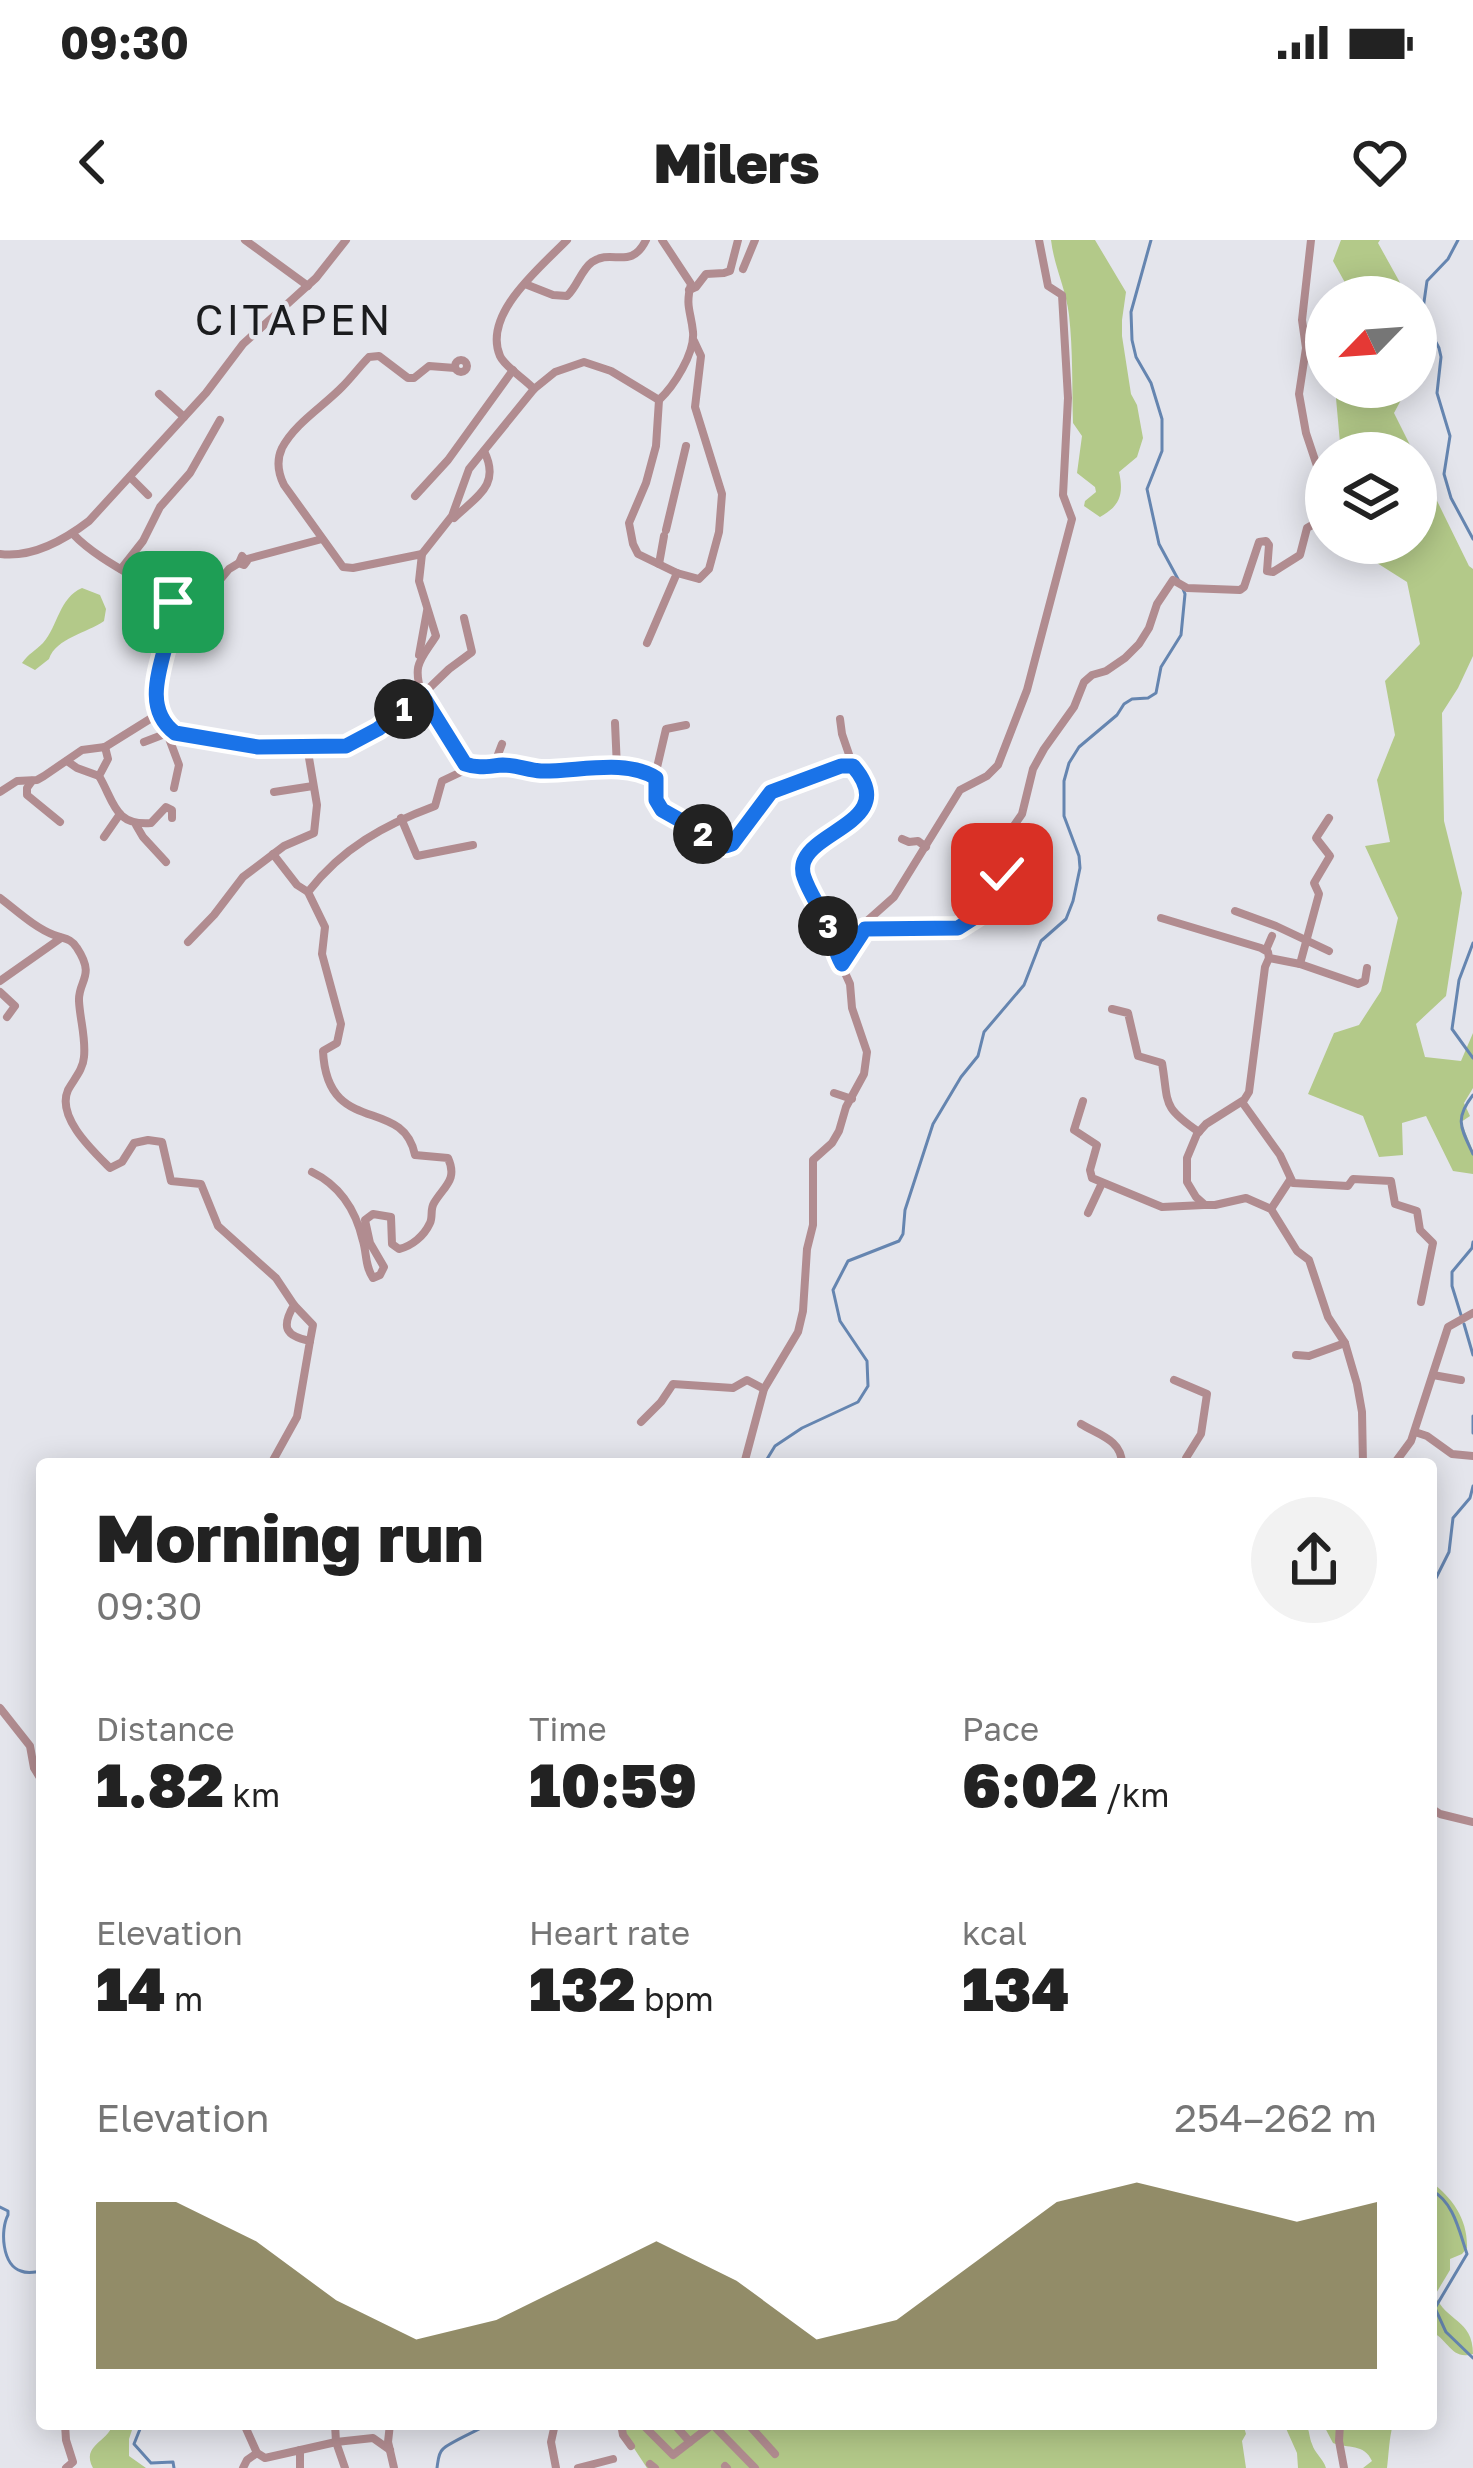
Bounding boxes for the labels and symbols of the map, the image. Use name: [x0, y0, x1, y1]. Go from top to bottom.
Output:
north arrow: [1305, 276, 1437, 408]
district label: CITAPEN: [195, 294, 393, 344]
pin: [122, 551, 224, 653]
pin: 1: [374, 679, 434, 739]
pin: 2: [673, 804, 733, 864]
pin: [951, 823, 1053, 925]
pin: 3: [798, 896, 858, 956]

